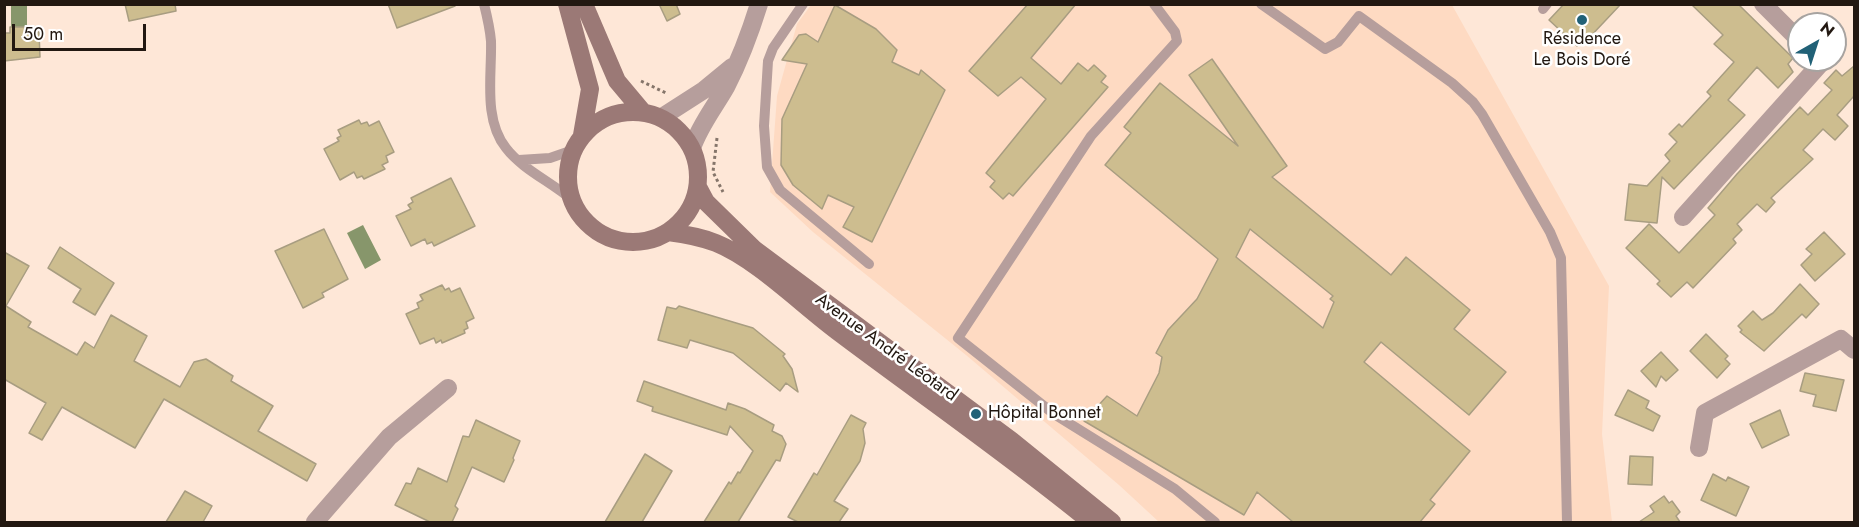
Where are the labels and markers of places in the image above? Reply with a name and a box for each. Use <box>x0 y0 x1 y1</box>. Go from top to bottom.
marker: Résidence Le Bois Doré <box>1575 13 1589 27</box>
place label: Résidence Le Bois Doré <box>1533 29 1631 72</box>
place label: Hôpital Bonnet <box>988 403 1101 425</box>
marker: Hôpital Bonnet <box>969 407 983 421</box>

